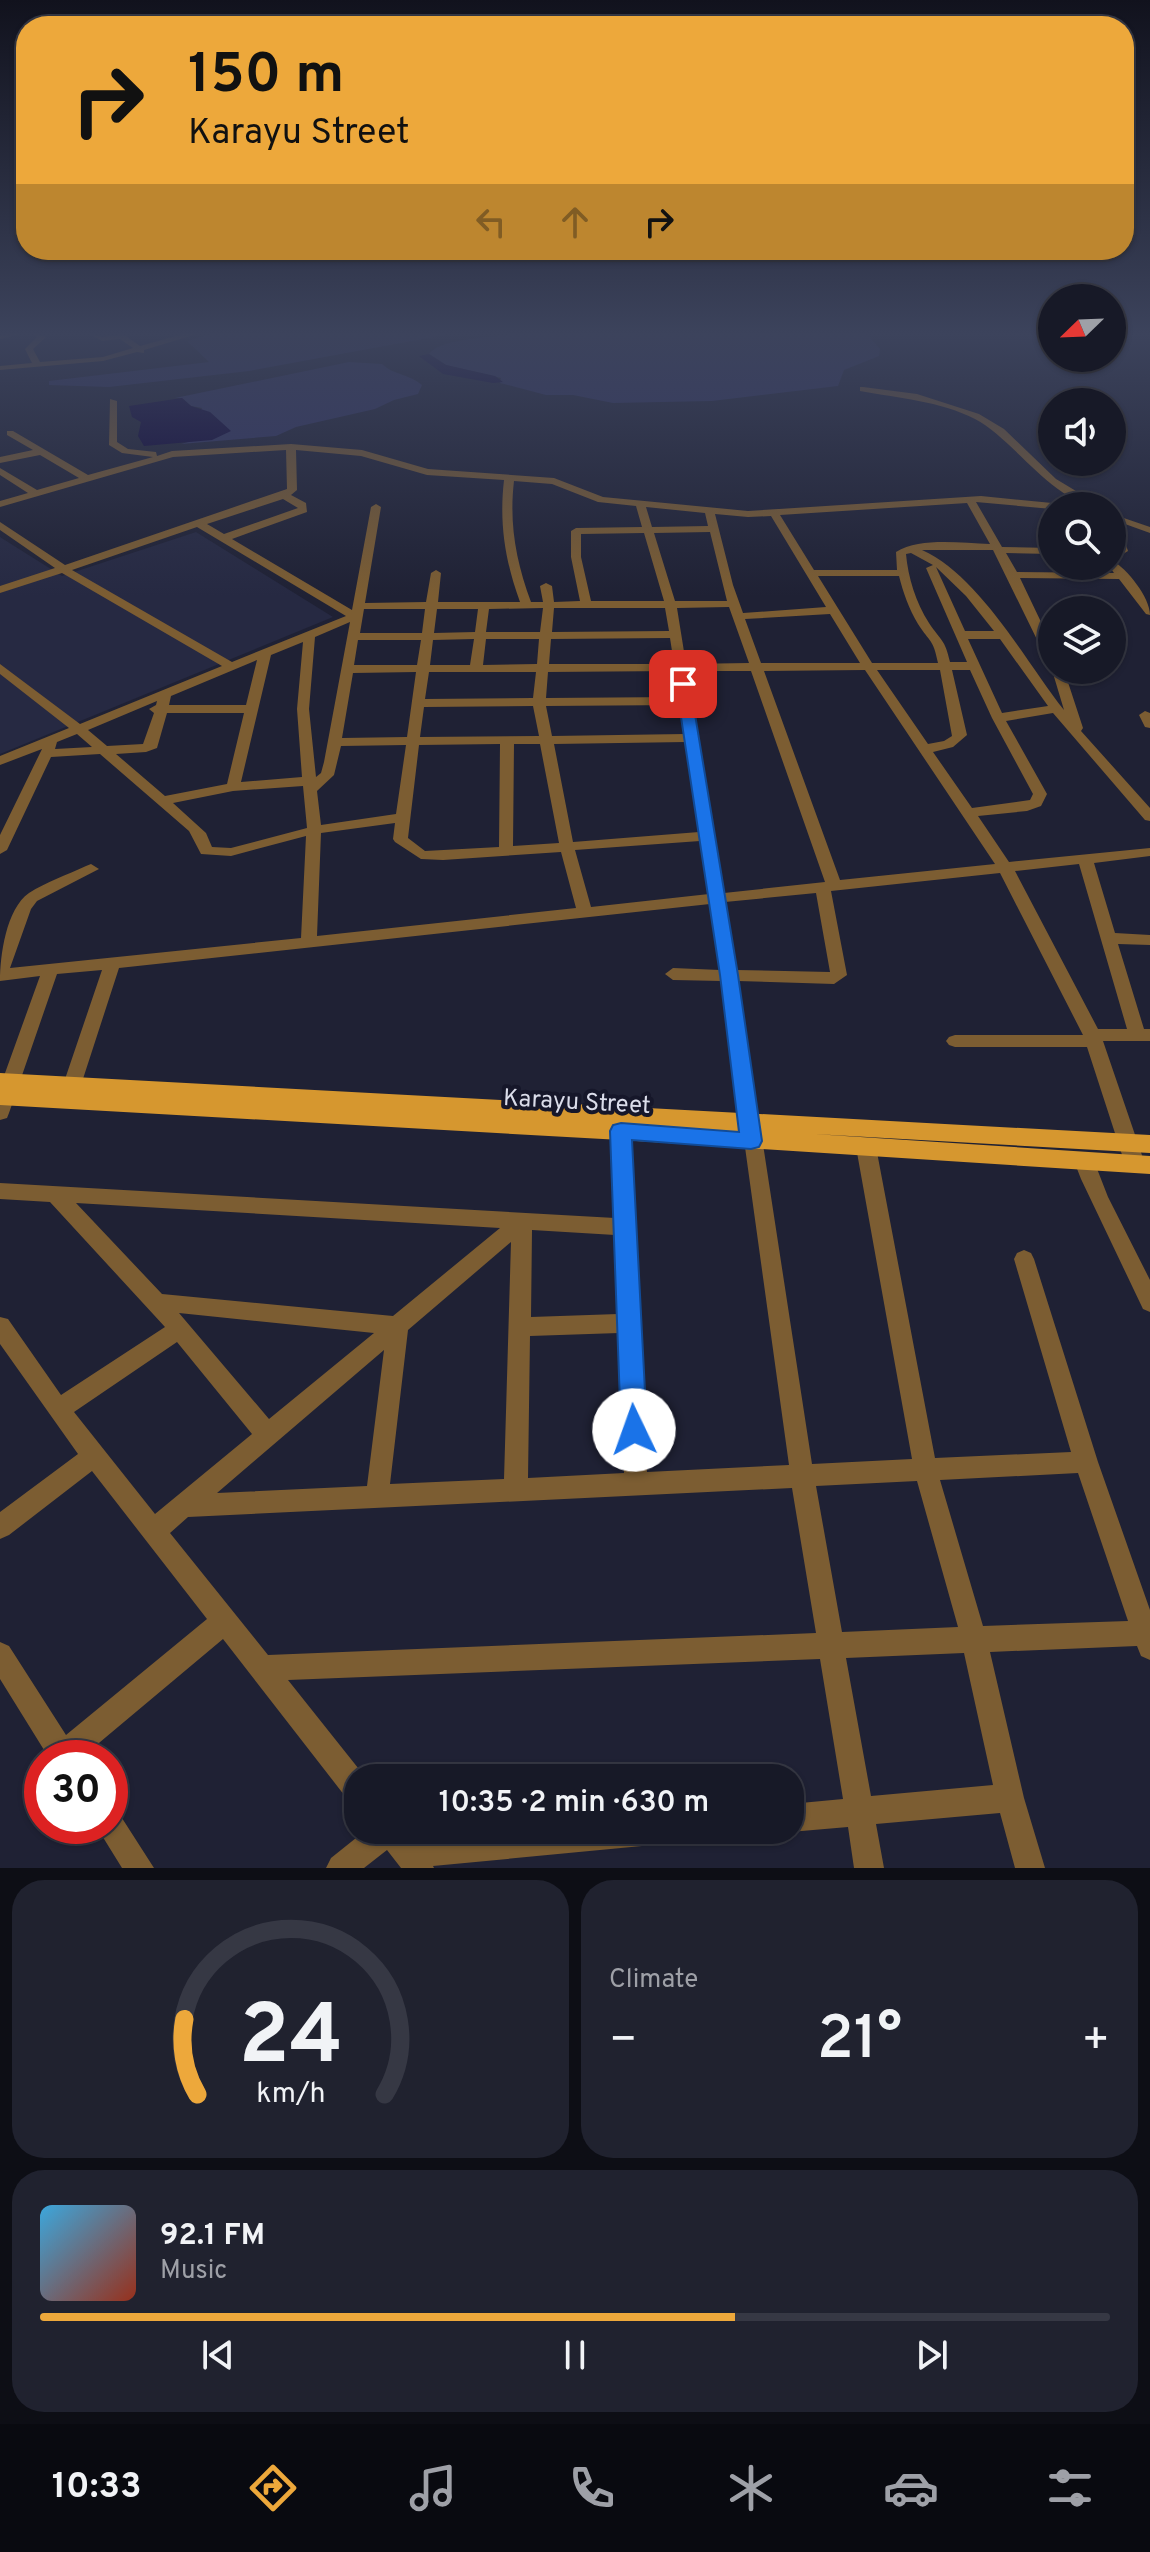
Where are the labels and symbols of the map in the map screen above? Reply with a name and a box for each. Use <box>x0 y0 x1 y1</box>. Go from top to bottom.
north arrow <box>1038 284 1126 372</box>
pin <box>649 650 717 718</box>
street label: Karayu Street <box>502 1084 651 1122</box>
position arrow <box>592 1388 676 1472</box>
speed limit sign: 30 <box>24 1740 128 1844</box>

